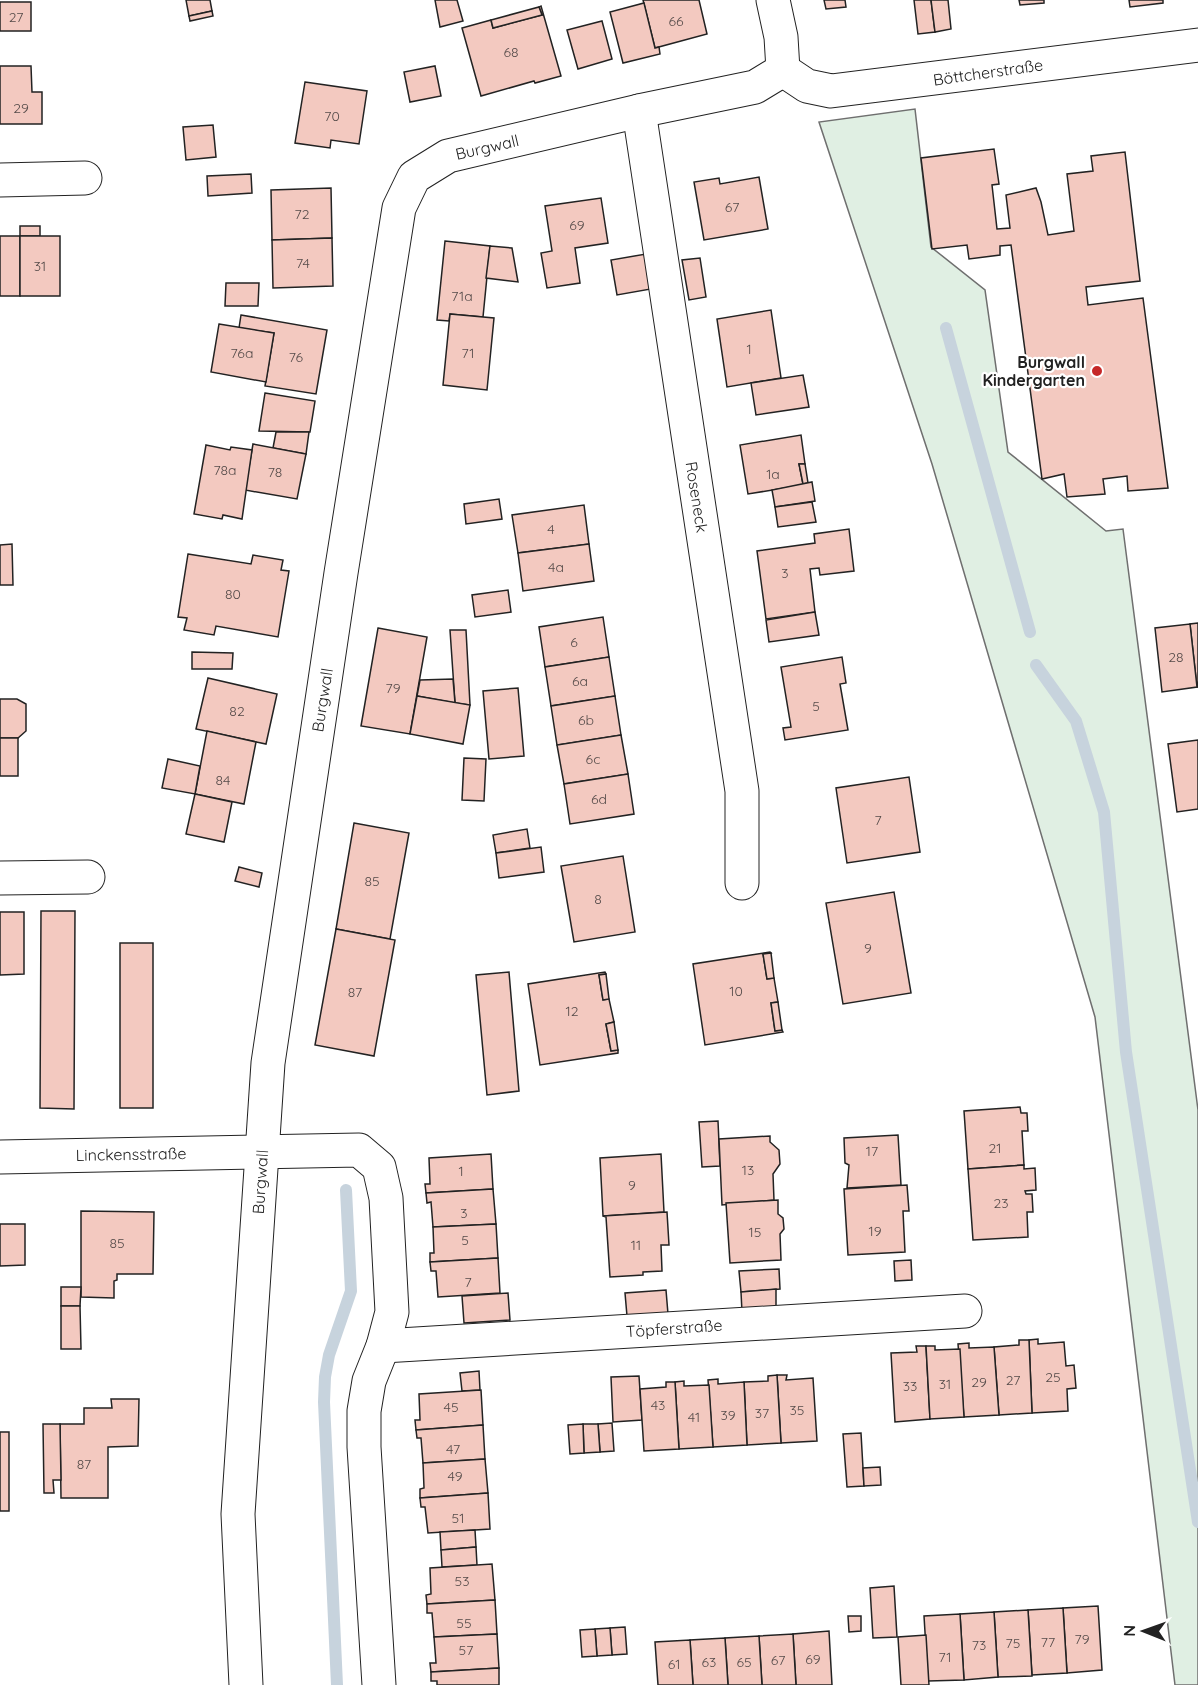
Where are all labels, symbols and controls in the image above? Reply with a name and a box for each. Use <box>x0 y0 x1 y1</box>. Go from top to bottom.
house number: 27 <box>9 8 23 26</box>
house number: 66 <box>668 12 684 30</box>
house number: 68 <box>503 43 519 61</box>
street label: Böttcherstraße <box>932 54 1044 90</box>
house number: 29 <box>13 99 29 117</box>
house number: 70 <box>324 107 340 125</box>
street label: Burgwall <box>453 130 521 164</box>
house number: 67 <box>725 198 739 216</box>
house number: 72 <box>295 205 310 223</box>
house number: 69 <box>569 216 585 234</box>
house number: 74 <box>296 254 310 272</box>
house number: 31 <box>34 257 46 275</box>
house number: 71a <box>451 287 473 305</box>
house number: 1 <box>746 340 752 358</box>
house number: 76a <box>231 344 253 362</box>
house number: 71 <box>461 344 475 362</box>
house number: 76 <box>289 348 304 366</box>
place label: Burgwall Kindergarten <box>982 352 1085 390</box>
marker: Burgwall Kindergarten <box>1090 364 1104 378</box>
street label: Roseneck <box>681 460 713 534</box>
house number: 78a <box>213 461 237 479</box>
house number: 78 <box>268 463 282 481</box>
house number: 1a <box>766 465 780 483</box>
house number: 4 <box>547 520 555 538</box>
house number: 4a <box>548 558 564 576</box>
house number: 3 <box>781 564 789 582</box>
house number: 80 <box>225 585 241 603</box>
house number: 6 <box>570 633 578 651</box>
house number: 28 <box>1168 648 1184 666</box>
street label: Burgwall <box>307 667 337 733</box>
house number: 6a <box>572 672 588 690</box>
house number: 79 <box>386 679 401 697</box>
house number: 5 <box>812 697 820 715</box>
house number: 82 <box>229 702 245 720</box>
house number: 6b <box>578 711 594 729</box>
house number: 6c <box>586 750 600 768</box>
house number: 84 <box>216 771 230 789</box>
house number: 6d <box>591 790 607 808</box>
house number: 7 <box>874 811 882 829</box>
house number: 85 <box>364 872 380 890</box>
house number: 8 <box>594 890 602 908</box>
house number: 9 <box>864 939 872 957</box>
house number: 10 <box>729 982 743 1000</box>
house number: 87 <box>348 983 362 1001</box>
house number: 12 <box>566 1002 579 1020</box>
house number: 21 <box>989 1139 1001 1157</box>
house number: 17 <box>866 1142 878 1160</box>
street label: Linckensstraße <box>75 1143 187 1165</box>
street label: Burgwall <box>248 1149 272 1215</box>
house number: 13 <box>742 1161 754 1179</box>
house number: 1 <box>458 1162 464 1180</box>
house number: 9 <box>628 1176 636 1194</box>
house number: 23 <box>993 1194 1009 1212</box>
house number: 3 <box>460 1204 468 1222</box>
house number: 19 <box>869 1222 882 1240</box>
house number: 15 <box>749 1223 761 1241</box>
house number: 5 <box>461 1231 469 1249</box>
house number: 85 <box>109 1234 125 1252</box>
house number: 11 <box>631 1236 641 1254</box>
house number: 7 <box>464 1273 472 1291</box>
street label: Töpferstraße <box>625 1315 723 1341</box>
house number: 25 <box>1045 1368 1061 1386</box>
house number: 27 <box>1006 1371 1020 1389</box>
house number: 29 <box>971 1373 987 1391</box>
house number: 31 <box>939 1375 951 1393</box>
house number: 33 <box>903 1377 917 1395</box>
house number: 43 <box>651 1396 665 1414</box>
house number: 45 <box>443 1398 459 1416</box>
house number: 35 <box>790 1401 804 1419</box>
house number: 37 <box>755 1404 769 1422</box>
house number: 39 <box>720 1406 736 1424</box>
house number: 41 <box>688 1408 700 1426</box>
house number: 47 <box>446 1440 460 1458</box>
house number: 87 <box>77 1455 91 1473</box>
house number: 49 <box>448 1467 463 1485</box>
house number: 51 <box>452 1509 464 1527</box>
house number: 53 <box>455 1572 469 1590</box>
north arrow <box>1114 1601 1174 1661</box>
house number: 55 <box>456 1614 472 1632</box>
text: N <box>1119 1625 1139 1637</box>
house number: 79 <box>1075 1630 1090 1648</box>
house number: 77 <box>1041 1633 1055 1651</box>
house number: 75 <box>1006 1634 1020 1652</box>
house number: 73 <box>972 1636 986 1654</box>
house number: 57 <box>459 1641 473 1659</box>
house number: 71 <box>938 1648 952 1666</box>
house number: 69 <box>805 1650 821 1668</box>
house number: 67 <box>771 1651 785 1669</box>
house number: 63 <box>702 1653 716 1671</box>
house number: 65 <box>736 1653 752 1671</box>
house number: 61 <box>668 1655 680 1673</box>

